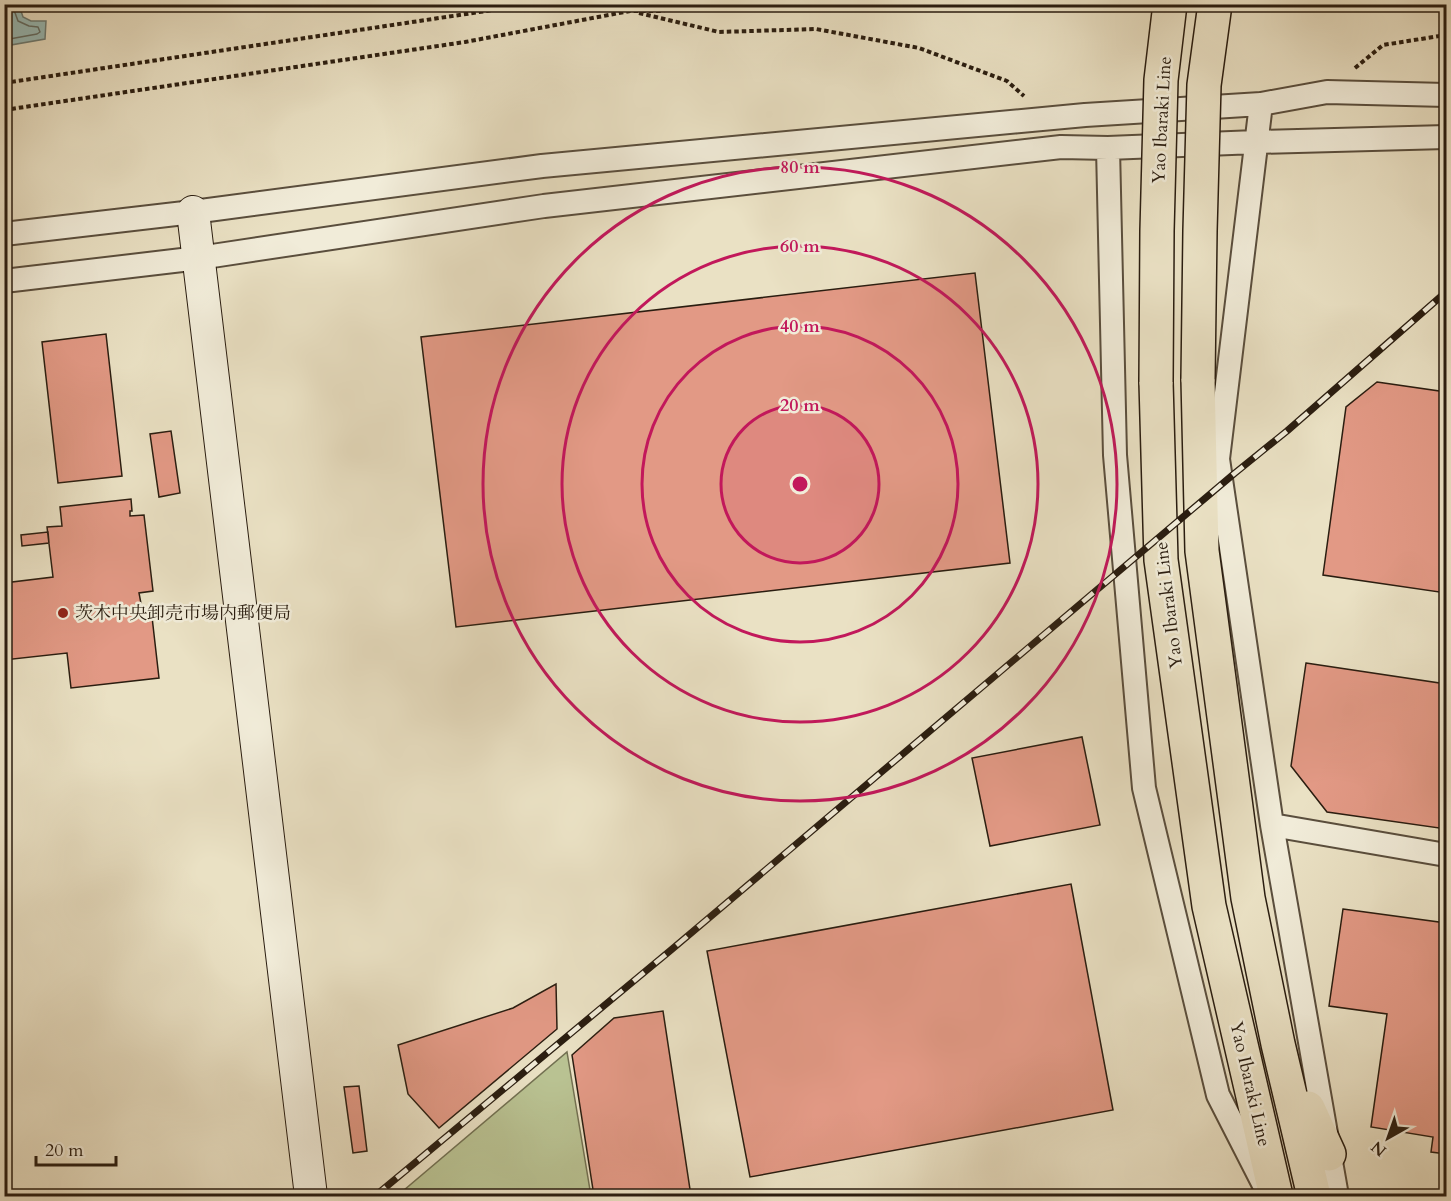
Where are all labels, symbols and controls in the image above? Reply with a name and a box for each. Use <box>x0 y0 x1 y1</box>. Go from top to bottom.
street label: Yao Ibaraki Line <box>1146 56 1178 184</box>
text: 80 m <box>780 155 820 180</box>
text: 60 m <box>780 234 820 259</box>
text: 40 m <box>780 314 820 339</box>
text: 20 m <box>780 393 820 418</box>
centre of rings <box>790 474 810 494</box>
street label: Yao Ibaraki Line <box>1149 540 1189 670</box>
place label: 茨木中央卸売市場内郵便局 <box>75 601 291 626</box>
marker: 茨木中央卸売市場内郵便局 <box>56 606 70 620</box>
street label: Yao Ibaraki Line <box>1223 1019 1277 1149</box>
north arrow <box>1358 1108 1418 1168</box>
scale bar <box>36 1129 116 1167</box>
text: N <box>1367 1136 1391 1162</box>
text: 20 m <box>45 1138 84 1163</box>

